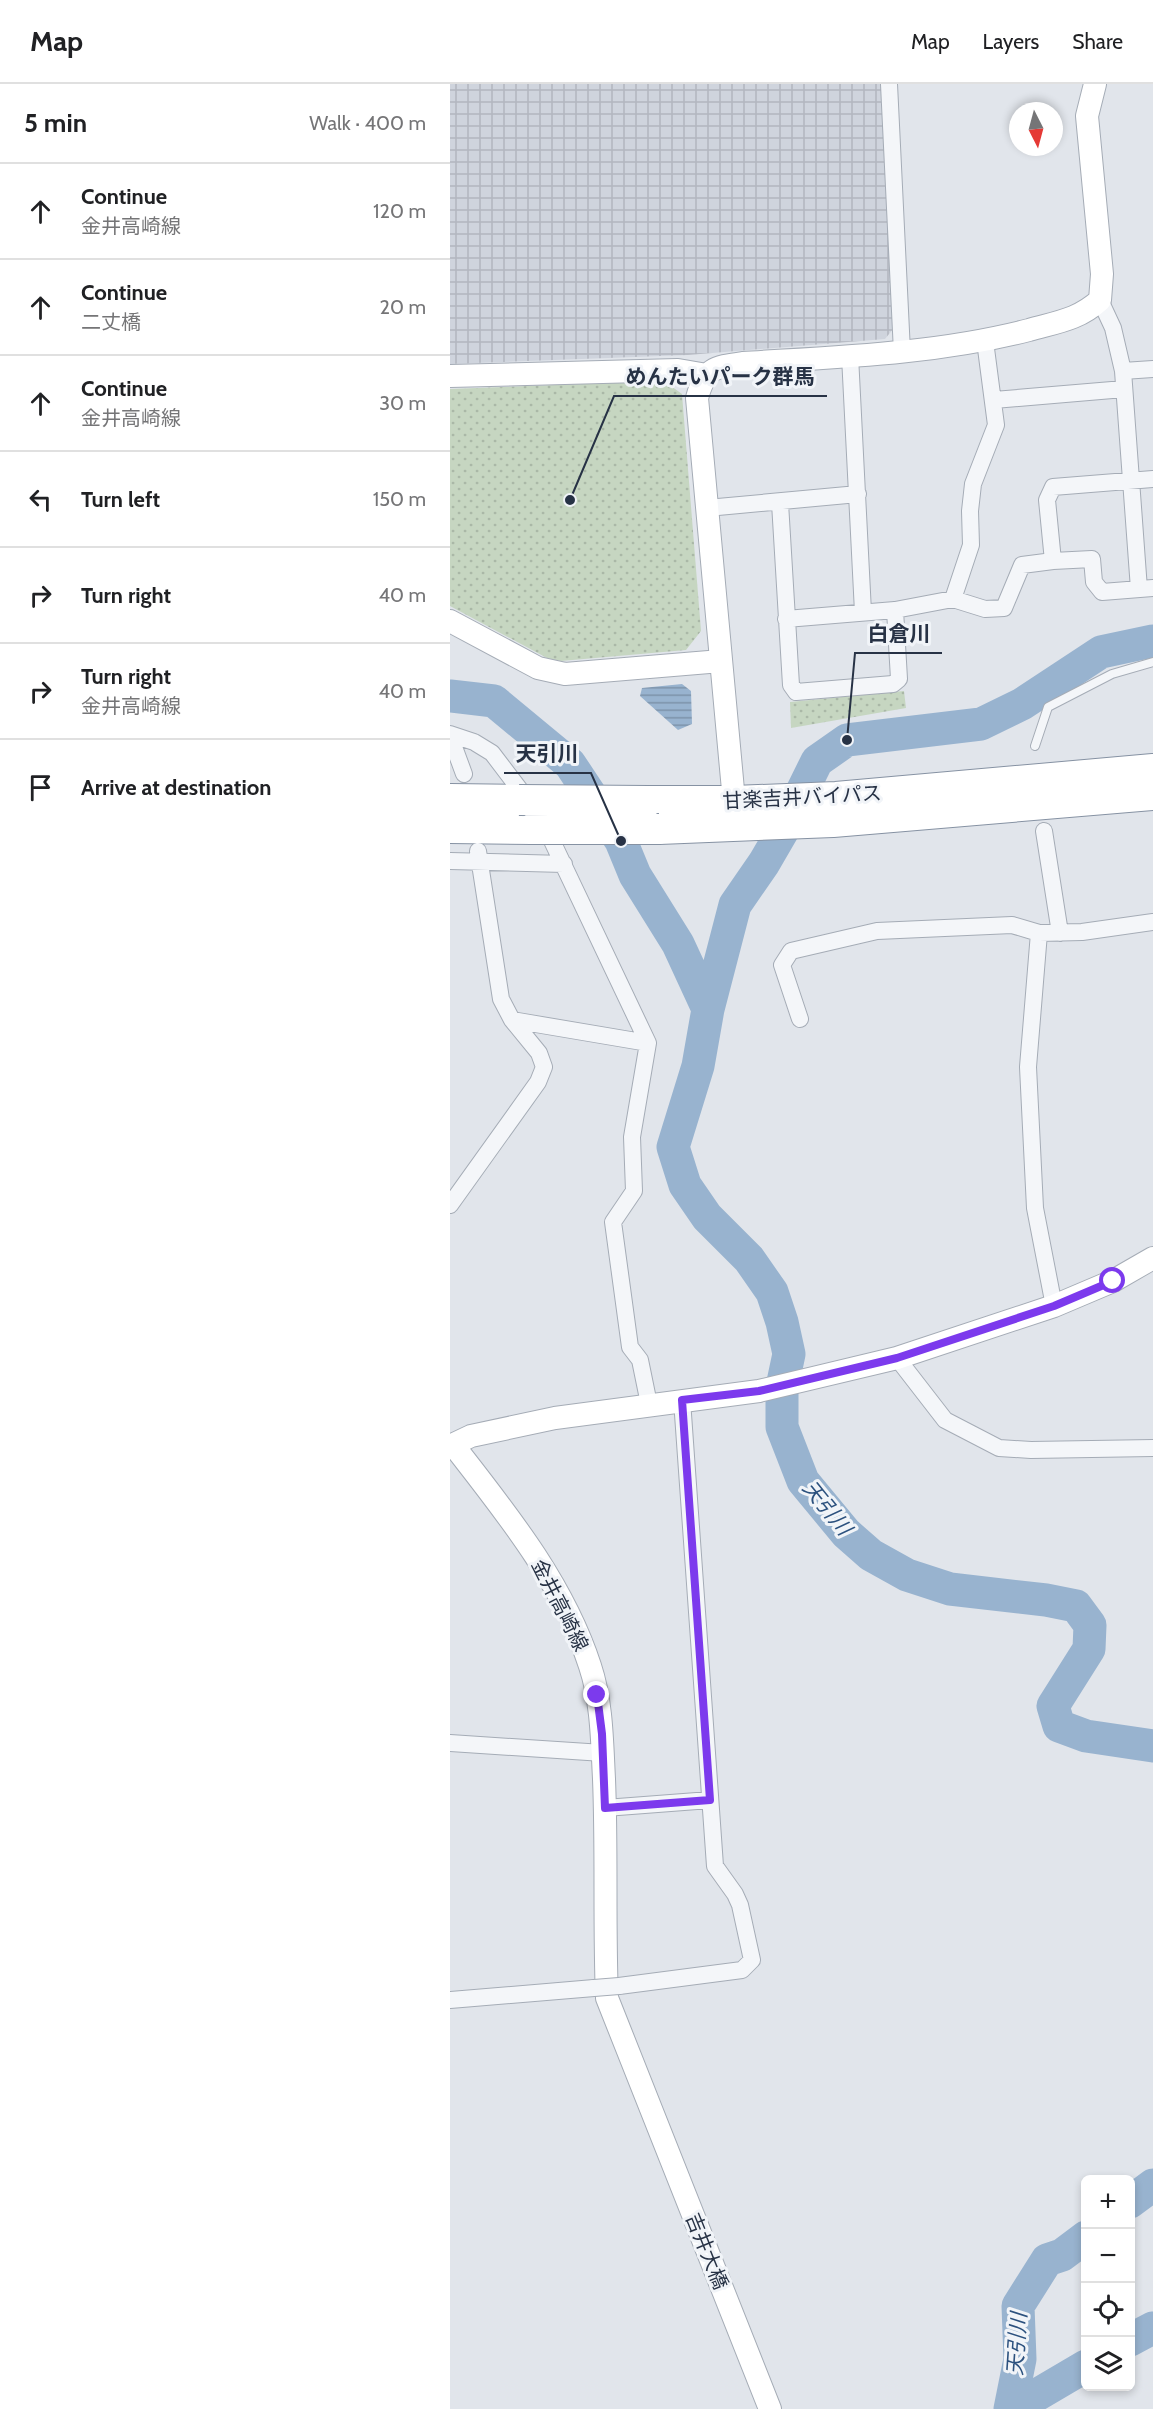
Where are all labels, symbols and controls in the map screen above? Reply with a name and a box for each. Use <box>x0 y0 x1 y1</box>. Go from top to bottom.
text: Map <box>30 24 83 58</box>
text: Map <box>911 29 950 54</box>
text: Layers <box>983 29 1039 54</box>
text: Share <box>1072 29 1123 54</box>
north arrow <box>1009 102 1063 156</box>
text: 5 min <box>24 107 87 139</box>
text: Walk · 400 m <box>309 111 426 135</box>
text: Continue <box>81 183 167 210</box>
icon: ahead <box>24 195 57 228</box>
text: 120 m <box>373 199 426 223</box>
text: 金井高崎線 <box>81 214 181 238</box>
text: Continue <box>81 279 167 306</box>
icon: ahead <box>24 291 57 324</box>
text: 20 m <box>380 295 426 319</box>
text: 二丈橋 <box>81 310 141 334</box>
callout: めんたいパーク群馬 <box>614 357 827 396</box>
text: めんたいパーク群馬 <box>626 364 815 389</box>
text: Continue <box>81 375 167 402</box>
icon: ahead <box>24 387 57 420</box>
text: 30 m <box>379 391 426 415</box>
text: 金井高崎線 <box>81 406 181 430</box>
icon: left <box>24 483 57 516</box>
text: Turn left <box>81 486 160 513</box>
text: 150 m <box>373 487 426 511</box>
icon: right <box>24 579 57 612</box>
text: Turn right <box>81 582 171 609</box>
text: 40 m <box>378 583 426 607</box>
callout: 白倉川 <box>855 614 942 653</box>
text: 白倉川 <box>868 621 931 646</box>
text: Turn right <box>81 663 171 690</box>
icon: right <box>24 675 57 708</box>
text: 40 m <box>378 679 426 703</box>
text: 金井高崎線 <box>81 694 181 718</box>
callout: 天引川 <box>504 734 591 773</box>
text: 天引川 <box>516 741 579 766</box>
icon: arrive <box>24 771 57 804</box>
text: Arrive at destination <box>81 774 271 801</box>
street label: 甘楽吉井バイパス <box>722 781 882 813</box>
route start <box>1099 1267 1125 1293</box>
water label: 天引川 <box>798 1475 858 1542</box>
street label: 金井高崎線 <box>527 1555 593 1655</box>
route end <box>583 1681 609 1707</box>
map controls <box>1081 2175 1135 2391</box>
button: + <box>1081 2175 1135 2229</box>
street label: 吉井大橋 <box>681 2209 733 2293</box>
button: − <box>1081 2229 1135 2283</box>
button: locate <box>1081 2283 1135 2337</box>
water label: 天引川 <box>1002 2310 1031 2376</box>
button: layers <box>1081 2337 1135 2391</box>

